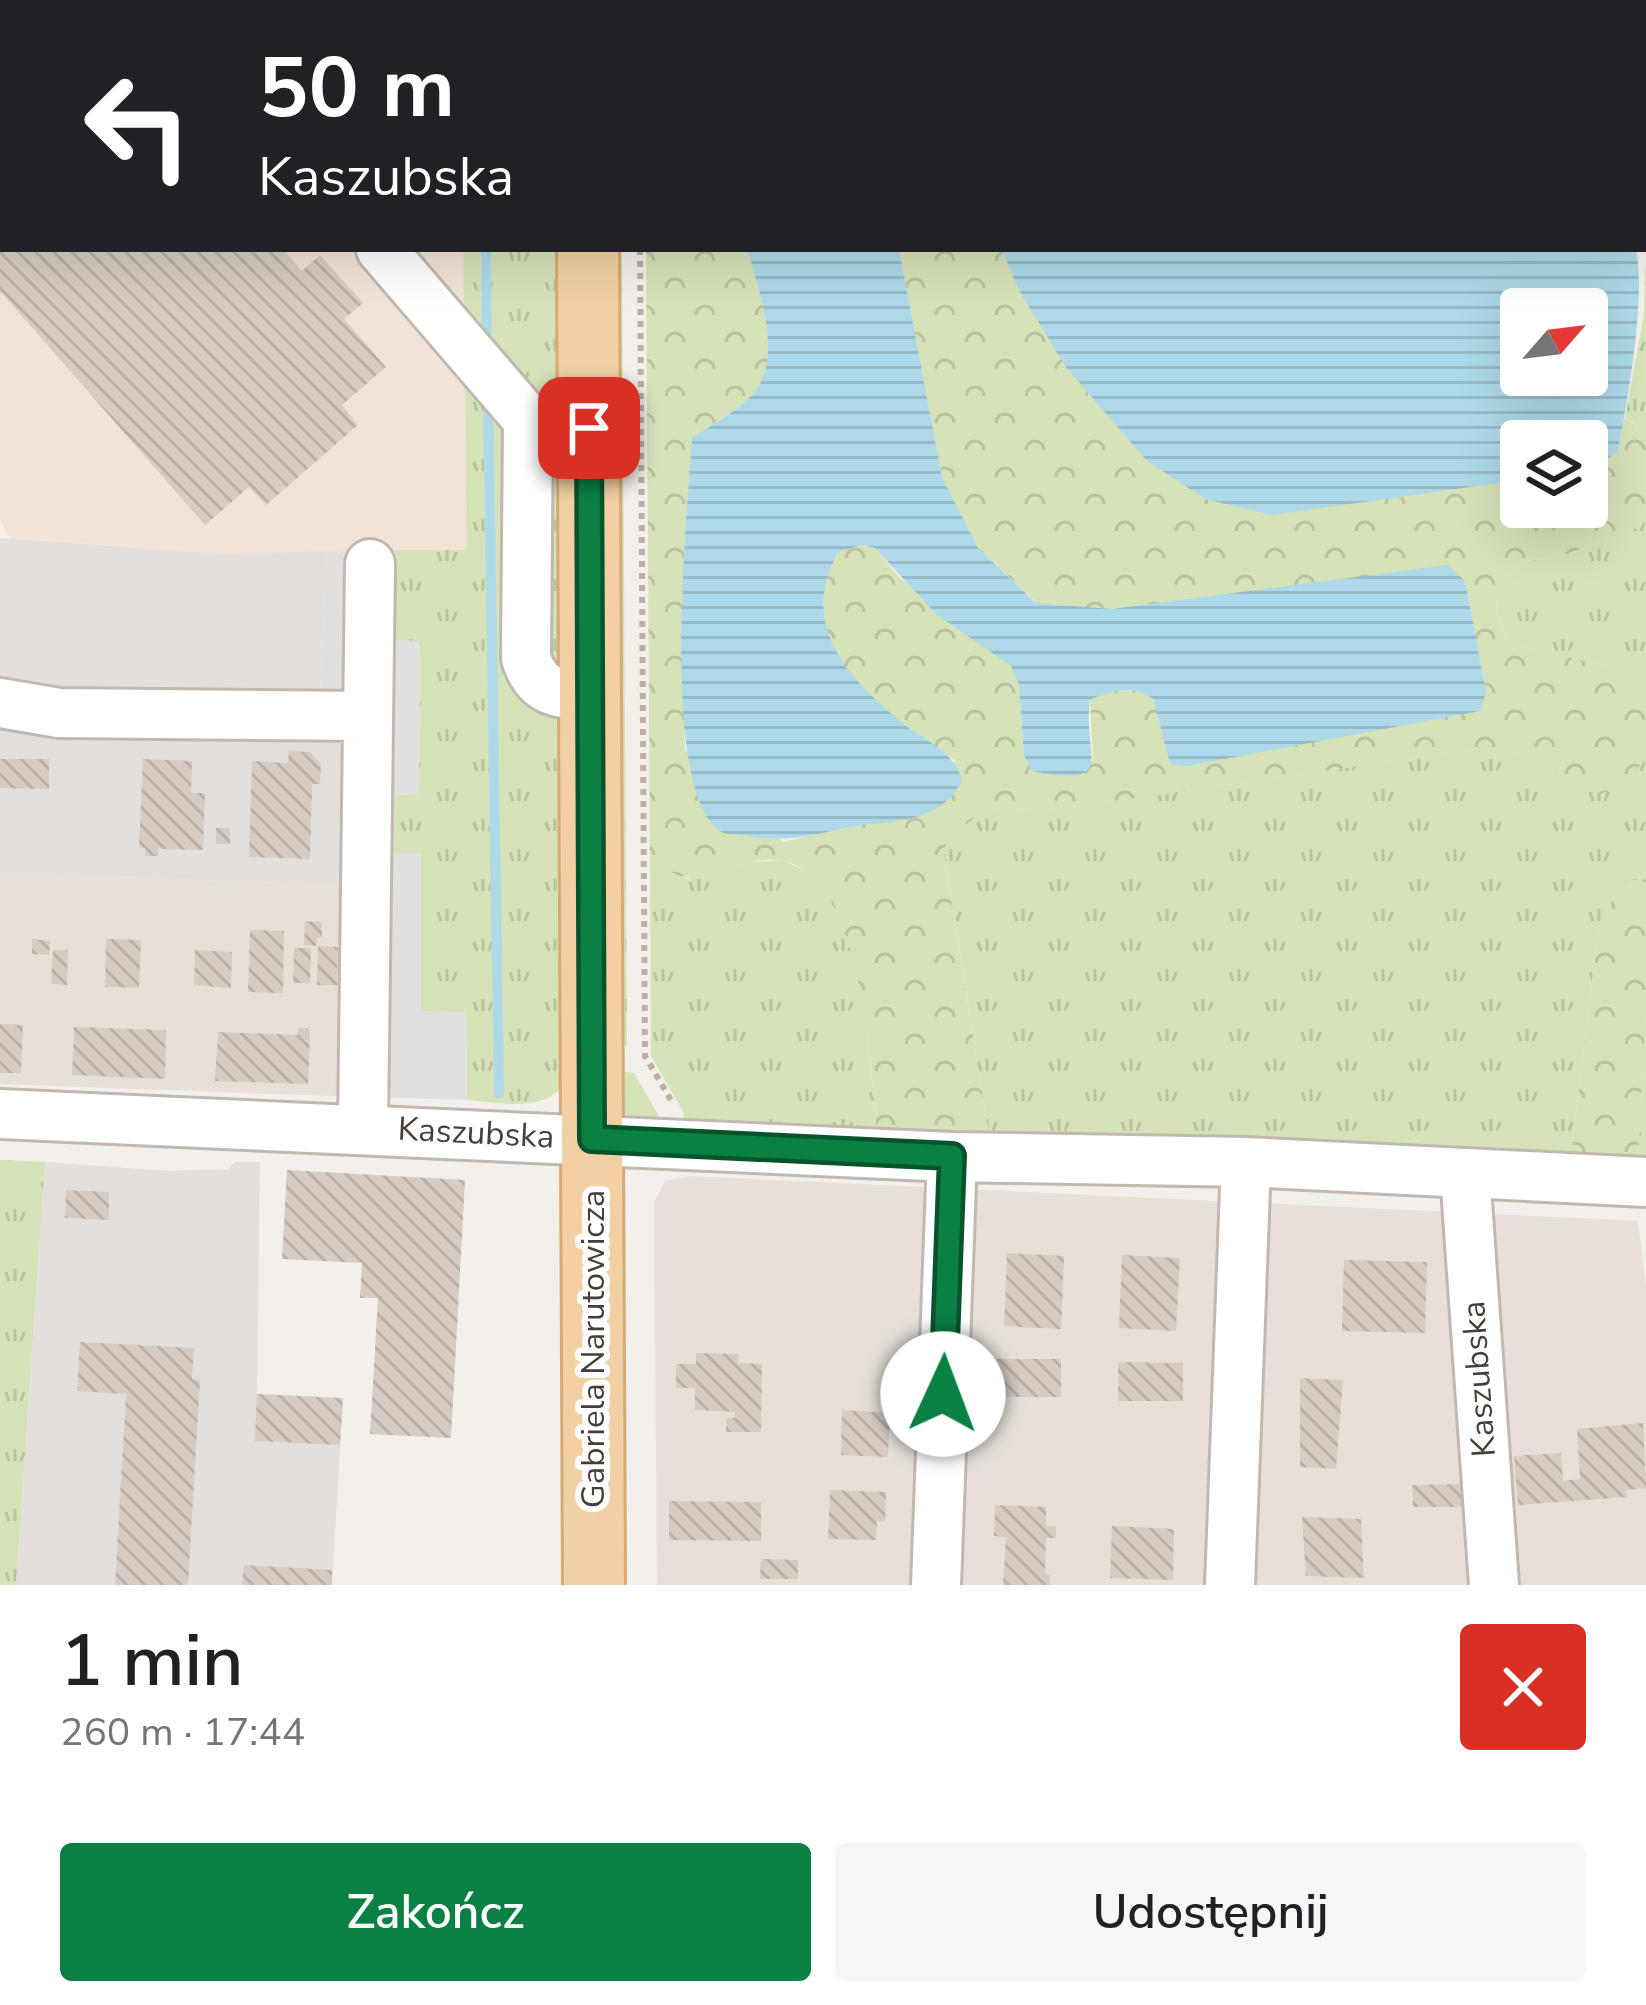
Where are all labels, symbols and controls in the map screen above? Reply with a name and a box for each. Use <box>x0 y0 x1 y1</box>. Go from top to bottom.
text: 50 m <box>258 31 455 146</box>
icon: left <box>60 48 216 204</box>
text: Kaszubska <box>258 140 514 214</box>
north arrow <box>1500 288 1608 396</box>
map controls <box>1500 288 1608 528</box>
pin <box>538 377 640 479</box>
icon: arrive <box>556 395 622 461</box>
button: layers <box>1500 420 1608 528</box>
street label: Kaszubska <box>397 1106 555 1160</box>
street label: Gabriela Narutowicza <box>571 1190 616 1508</box>
street label: Kaszubska <box>1451 1299 1507 1459</box>
position arrow <box>880 1331 1006 1457</box>
text: 1 min <box>60 1612 243 1710</box>
button: close <box>1460 1624 1586 1750</box>
text: 260 m · 17:44 <box>60 1706 305 1759</box>
button: Zakończ <box>60 1843 811 1981</box>
button: Udostępnij <box>835 1843 1586 1981</box>

